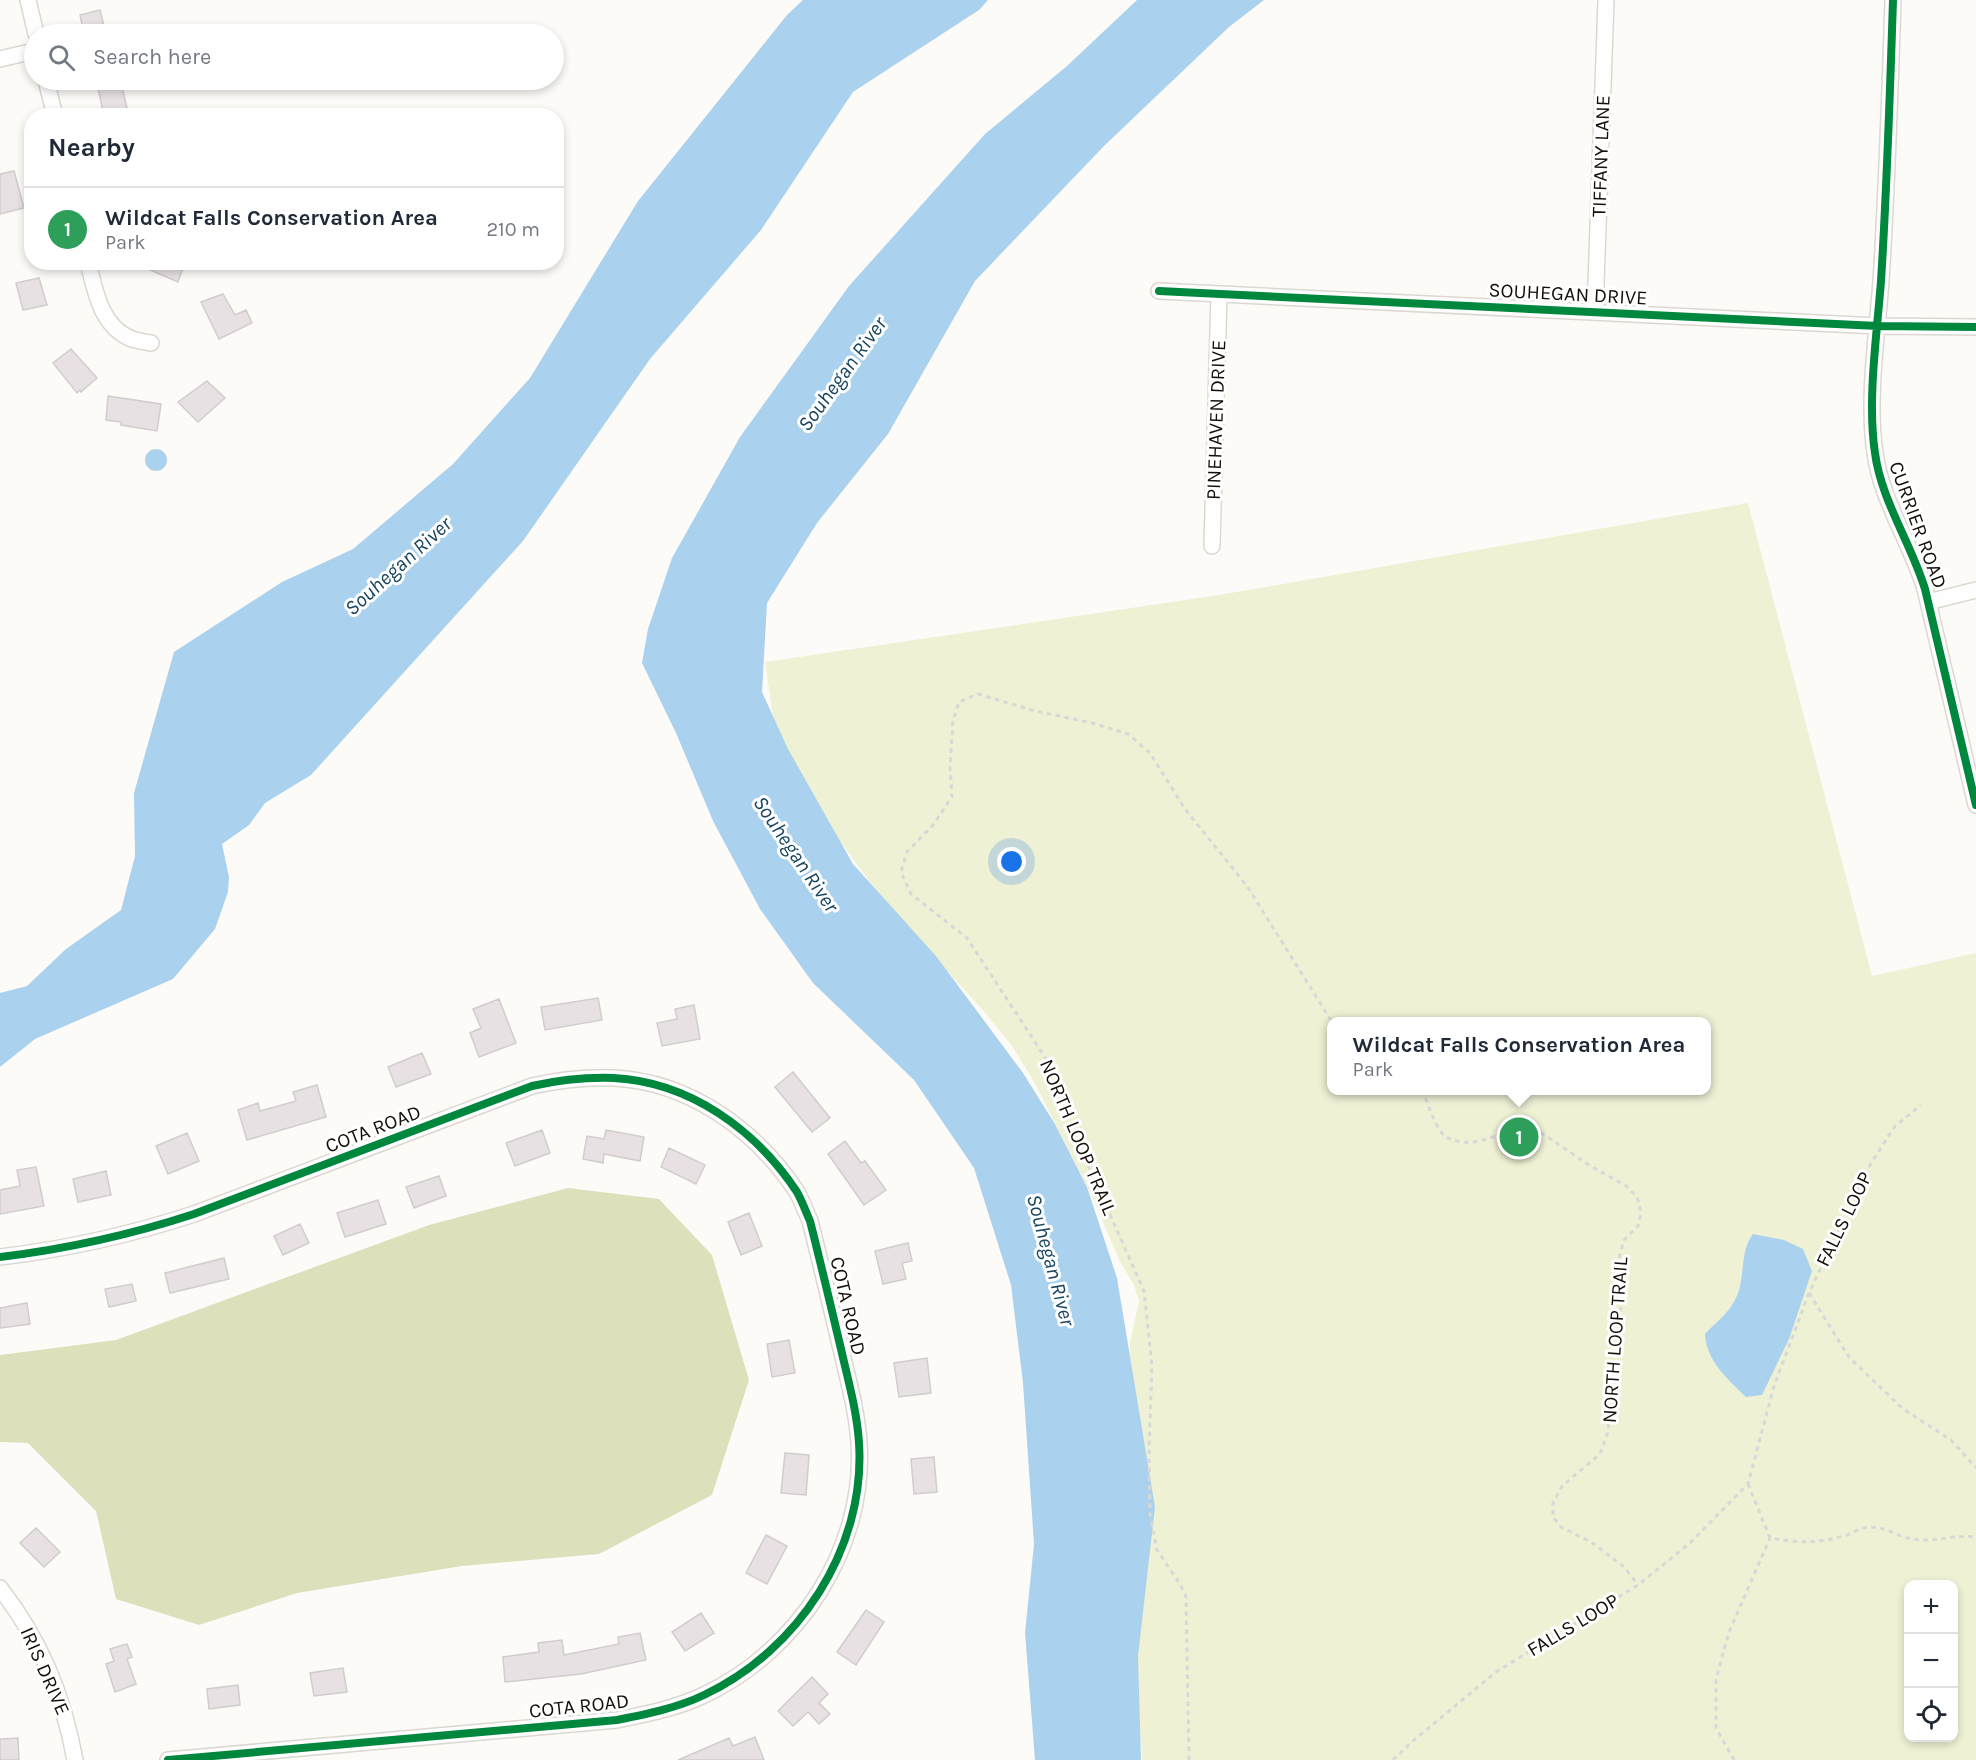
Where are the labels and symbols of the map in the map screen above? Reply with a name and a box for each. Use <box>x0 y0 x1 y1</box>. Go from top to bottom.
street label: TIFFANY LANE <box>1587 95 1615 217</box>
street label: SOUHEGAN DRIVE <box>1488 278 1648 310</box>
water label: Souhegan River <box>793 312 892 436</box>
street label: PINEHAVEN DRIVE <box>1202 339 1230 501</box>
street label: CURRIER ROAD <box>1884 458 1952 592</box>
water label: Souhegan River <box>340 511 457 620</box>
water label: Souhegan River <box>748 791 844 917</box>
your location <box>997 847 1026 876</box>
street label: NORTH LOOP TRAIL <box>1035 1056 1121 1219</box>
street label: COTA ROAD <box>322 1100 424 1158</box>
pin: 1 <box>1500 1114 1538 1160</box>
street label: FALLS LOOP <box>1811 1168 1877 1270</box>
water label: Souhegan River <box>1022 1192 1080 1329</box>
street label: COTA ROAD <box>825 1254 871 1358</box>
street label: NORTH LOOP TRAIL <box>1598 1255 1632 1424</box>
street label: FALLS LOOP <box>1523 1589 1623 1661</box>
street label: IRIS DRIVE <box>15 1623 75 1719</box>
street label: COTA ROAD <box>528 1689 630 1723</box>

